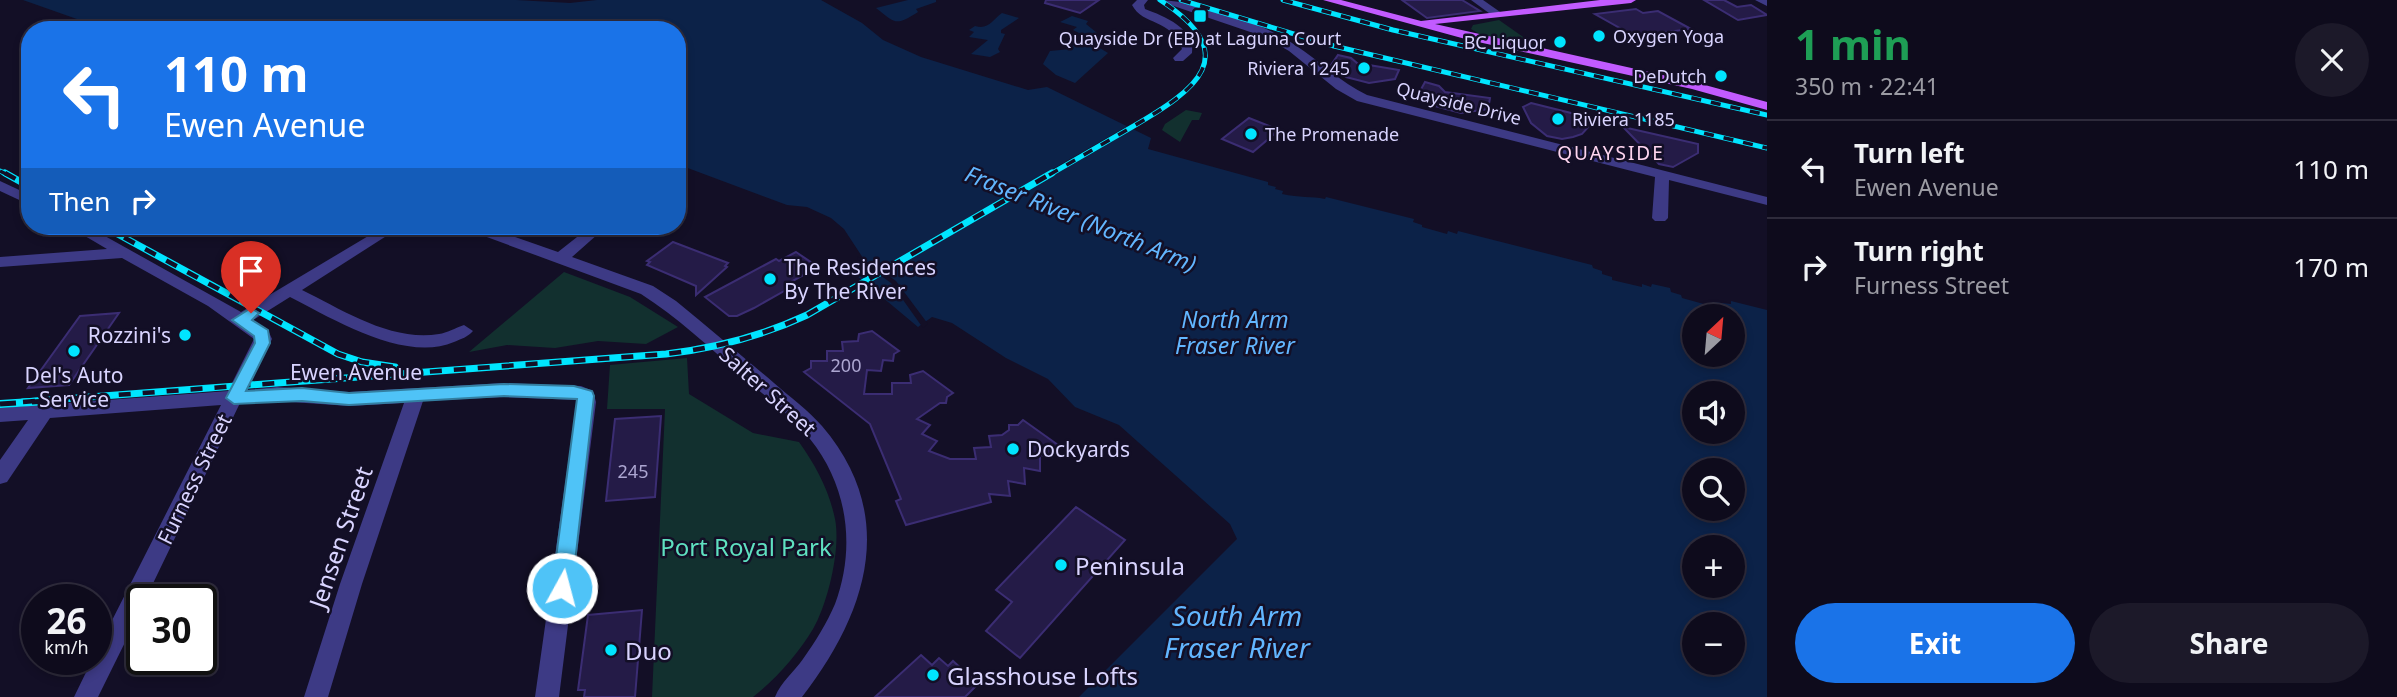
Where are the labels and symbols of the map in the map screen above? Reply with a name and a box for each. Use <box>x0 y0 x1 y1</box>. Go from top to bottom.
marker: Quayside Dr (EB) at Laguna Court <box>1192 8 1208 24</box>
place label: Oxygen Yoga <box>1613 24 1724 48</box>
place label: Quayside Dr (EB) at Laguna Court <box>1059 26 1342 50</box>
marker: Oxygen Yoga <box>1591 28 1607 44</box>
place label: BC Liquor <box>1464 30 1547 54</box>
marker: BC Liquor <box>1552 34 1568 50</box>
place label: Riviera 1245 <box>1247 56 1350 80</box>
marker: Riviera 1245 <box>1356 60 1372 76</box>
place label: DeDutch <box>1633 64 1707 88</box>
marker: DeDutch <box>1713 68 1729 84</box>
street label: Quayside Drive <box>1394 76 1524 130</box>
place label: Riviera 1185 <box>1572 107 1675 131</box>
marker: Riviera 1185 <box>1550 111 1566 127</box>
place label: The Promenade <box>1265 122 1399 146</box>
marker: The Promenade <box>1243 126 1259 142</box>
district label: QUAYSIDE <box>1557 140 1665 166</box>
water label: Fraser River (North Arm) <box>961 157 1201 279</box>
pin <box>221 241 281 313</box>
place label: The Residences By The River <box>784 253 936 305</box>
marker: The Residences By The River <box>762 271 778 287</box>
water label: North Arm Fraser River <box>1175 303 1296 361</box>
north arrow <box>1682 304 1745 368</box>
place label: Rozzini's <box>88 321 171 349</box>
marker: Rozzini's <box>177 327 193 343</box>
street label: Salter Street <box>714 340 823 442</box>
marker: Del's Auto Service <box>66 343 82 359</box>
house number: 200 <box>831 353 861 377</box>
street label: Ewen Avenue <box>290 358 422 386</box>
place label: Del's Auto Service <box>25 361 123 413</box>
street label: Furness Street <box>150 409 238 549</box>
place label: Dockyards <box>1027 435 1130 463</box>
marker: Dockyards <box>1005 441 1021 457</box>
house number: 245 <box>618 459 648 483</box>
street label: Jensen Street <box>300 461 380 614</box>
park label: Port Royal Park <box>660 530 832 563</box>
place label: Peninsula <box>1075 549 1185 582</box>
position arrow <box>525 551 599 625</box>
marker: Peninsula <box>1053 557 1069 573</box>
speed limit sign: 30 <box>126 584 217 675</box>
water label: South Arm Fraser River <box>1164 596 1312 666</box>
place label: Duo <box>625 634 672 667</box>
marker: Duo <box>603 642 619 658</box>
place label: Glasshouse Lofts <box>947 659 1138 692</box>
marker: Glasshouse Lofts <box>925 667 941 683</box>

